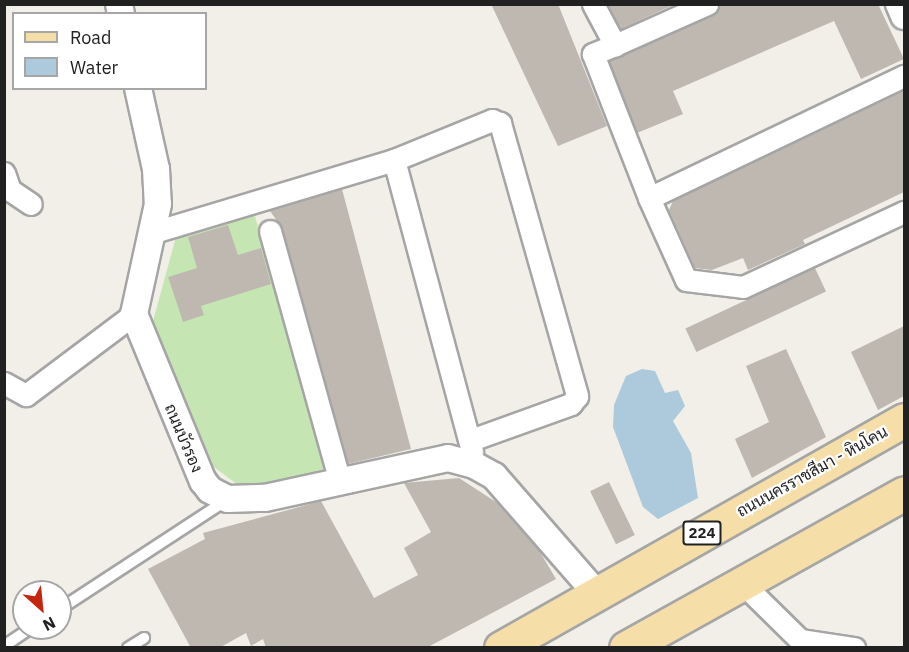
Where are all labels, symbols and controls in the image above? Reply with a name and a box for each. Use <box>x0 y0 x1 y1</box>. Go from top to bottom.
legend <box>12 12 207 90</box>
text: Road <box>70 26 111 49</box>
text: Water <box>70 56 118 79</box>
street label: ถนนบัวรอง <box>161 401 207 475</box>
street label: ถนนนครราชสีมา - หินโคน <box>733 422 891 520</box>
road number: 224 <box>682 521 722 545</box>
north arrow <box>12 580 72 640</box>
text: N <box>40 613 59 636</box>

